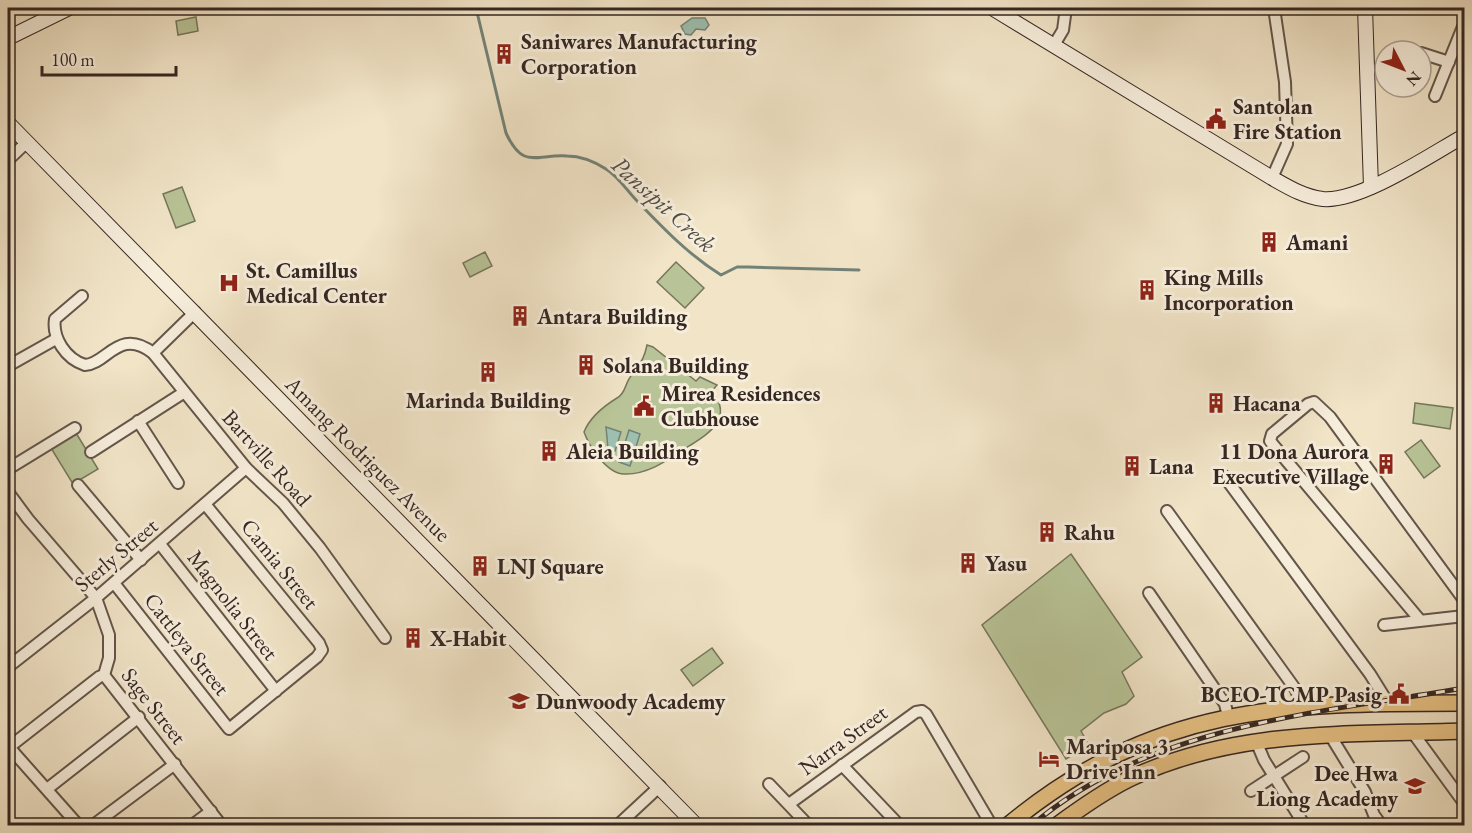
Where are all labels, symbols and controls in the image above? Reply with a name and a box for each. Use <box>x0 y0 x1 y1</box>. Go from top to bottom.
place label: Saniwares Manufacturing Corporation <box>521 27 758 81</box>
scale bar <box>42 39 176 77</box>
north arrow <box>1373 39 1433 99</box>
building icon: Saniwares Manufacturing Corporation <box>492 42 516 66</box>
text: 100 m <box>51 48 95 71</box>
text: N <box>1402 67 1426 91</box>
place label: Santolan Fire Station <box>1233 92 1342 146</box>
public building icon: Santolan Fire Station <box>1204 107 1228 131</box>
water label: Pansipit Creek <box>605 149 723 259</box>
place label: Amani <box>1285 228 1349 257</box>
building icon: Amani <box>1257 230 1281 254</box>
place label: St. Camillus Medical Center <box>246 256 388 310</box>
place label: King Mills Incorporation <box>1164 263 1294 317</box>
hospital icon: St. Camillus Medical Center <box>217 271 241 295</box>
building icon: King Mills Incorporation <box>1135 278 1159 302</box>
place label: Antara Building <box>536 302 688 331</box>
building icon: Antara Building <box>508 304 532 328</box>
place label: Solana Building <box>603 351 749 380</box>
building icon: Solana Building <box>574 353 598 377</box>
building icon: Marinda Building <box>476 360 500 384</box>
street label: Amang Rodriguez Avenue <box>278 369 457 548</box>
place label: Mirea Residences Clubhouse <box>661 379 820 433</box>
place label: Marinda Building <box>406 386 571 415</box>
place label: Hacana <box>1233 389 1301 418</box>
building icon: Hacana <box>1204 391 1228 415</box>
public building icon: Mirea Residences Clubhouse <box>632 394 656 418</box>
street label: Bartville Road <box>216 403 319 513</box>
place label: Aleia Building <box>565 437 700 466</box>
place label: 11 Dona Aurora Executive Village <box>1213 437 1369 491</box>
building icon: Aleia Building <box>537 439 561 463</box>
place label: Lana <box>1149 452 1194 481</box>
building icon: 11 Dona Aurora Executive Village <box>1374 452 1398 476</box>
building icon: Lana <box>1120 454 1144 478</box>
street label: Sterly Street <box>68 511 164 598</box>
street label: Camia Street <box>235 513 325 615</box>
place label: Rahu <box>1064 518 1115 547</box>
building icon: Rahu <box>1035 520 1059 544</box>
street label: Magnolia Street <box>181 544 285 666</box>
place label: Yasu <box>985 549 1027 578</box>
building icon: Yasu <box>956 551 980 575</box>
place label: LNJ Square <box>497 552 604 581</box>
building icon: LNJ Square <box>468 554 492 578</box>
street label: Cattleya Street <box>138 587 236 701</box>
place label: X-Habit <box>429 624 507 653</box>
building icon: X-Habit <box>401 626 425 650</box>
street label: Sage Street <box>115 662 193 750</box>
place label: BCEO-TCMP Pasig <box>1201 680 1383 709</box>
public building icon: BCEO-TCMP Pasig <box>1387 682 1411 706</box>
place label: Dunwoody Academy <box>536 687 726 716</box>
school or university icon: Dunwoody Academy <box>507 689 531 713</box>
street label: Narra Street <box>793 698 893 782</box>
place label: Mariposa 3 Drive Inn <box>1066 732 1169 786</box>
hotel icon: Mariposa 3 Drive Inn <box>1037 747 1061 771</box>
place label: Dee Hwa Liong Academy <box>1256 759 1398 813</box>
school or university icon: Dee Hwa Liong Academy <box>1403 774 1427 798</box>

